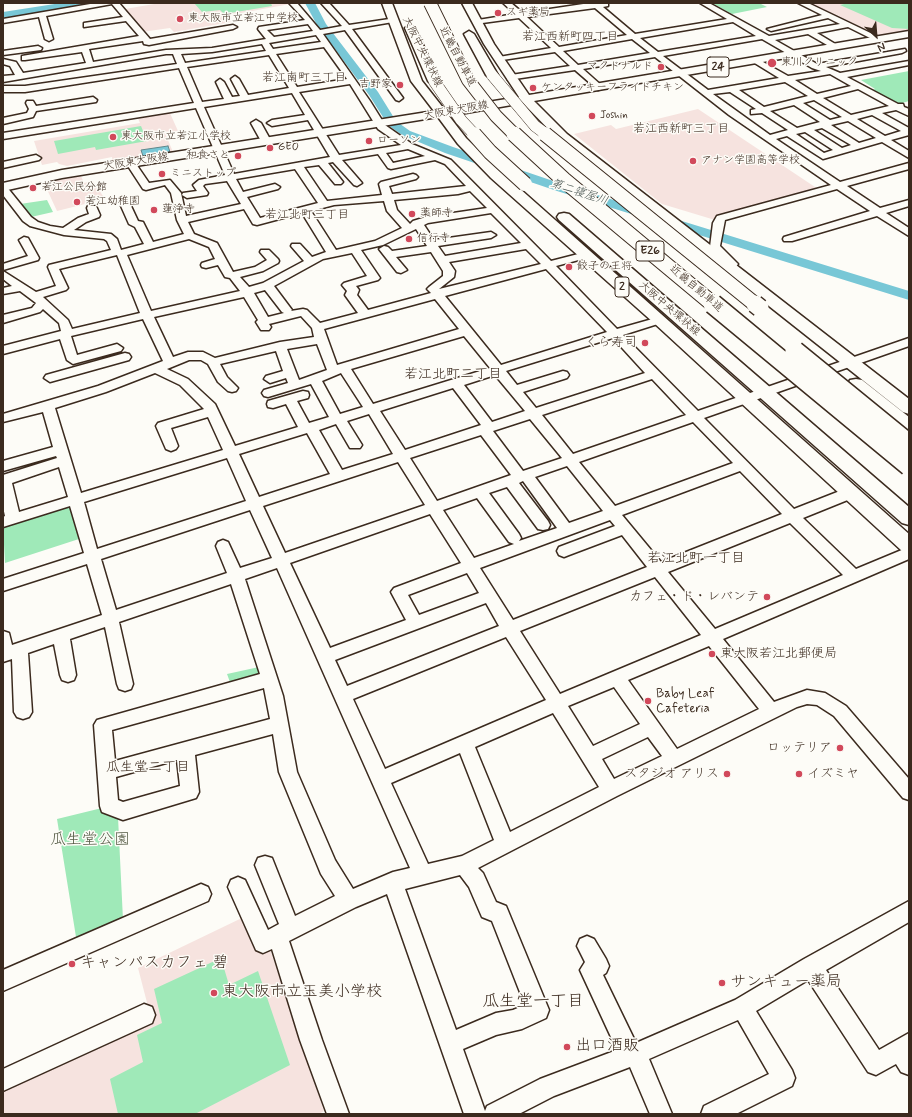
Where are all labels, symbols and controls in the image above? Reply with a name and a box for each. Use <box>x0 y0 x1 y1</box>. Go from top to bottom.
place label: スギ薬局 <box>506 6 550 20</box>
marker: スギ薬局 <box>493 8 503 18</box>
place label: 東大阪市立若江中学校 <box>188 12 298 26</box>
marker: 東大阪市立若江中学校 <box>175 14 185 24</box>
street label: 大阪中央環状線 <box>399 15 445 89</box>
north arrow <box>856 16 896 56</box>
street label: 近畿自動車道 <box>436 25 478 89</box>
district label: 若江西新町四丁目 <box>522 30 618 44</box>
text: N <box>875 39 888 55</box>
place label: 東川クリニック <box>781 56 858 70</box>
road number: 24 <box>707 57 729 77</box>
marker: 東川クリニック <box>766 57 778 69</box>
place label: マクドナルド <box>587 60 653 74</box>
marker: マクドナルド <box>656 62 666 72</box>
district label: 若江南町三丁目 <box>262 71 346 85</box>
place label: 吉野家 <box>359 78 392 92</box>
marker: 吉野家 <box>395 80 405 90</box>
place label: ケンタッキーフライドチキン <box>541 81 684 95</box>
marker: ケンタッキーフライドチキン <box>528 83 538 93</box>
street label: 大阪東大阪線 <box>422 99 490 123</box>
place label: Joshin <box>600 109 628 123</box>
marker: Joshin <box>587 111 597 121</box>
district label: 若江西新町三丁目 <box>633 122 729 136</box>
place label: 東大阪市立若江小学校 <box>121 130 231 144</box>
marker: 東大阪市立若江小学校 <box>108 132 118 142</box>
place label: ローソン <box>377 134 421 148</box>
marker: ローソン <box>364 136 374 146</box>
place label: GEO <box>278 141 299 155</box>
marker: GEO <box>265 143 275 153</box>
place label: 和食さと <box>186 149 230 163</box>
street label: 大阪東大阪線 <box>102 150 170 174</box>
marker: 和食さと <box>233 151 243 161</box>
place label: アナン学園高等学校 <box>701 154 800 168</box>
marker: アナン学園高等学校 <box>688 156 698 166</box>
place label: ミニストップ <box>170 167 236 181</box>
marker: ミニストップ <box>157 169 167 179</box>
water label: 第二寝屋川 <box>548 177 610 209</box>
place label: 若江公民分館 <box>41 181 107 195</box>
marker: 若江公民分館 <box>28 183 38 193</box>
place label: 若江幼稚園 <box>85 195 140 209</box>
marker: 若江幼稚園 <box>72 197 82 207</box>
place label: 蓮浄寺 <box>162 203 195 217</box>
marker: 蓮浄寺 <box>149 205 159 215</box>
place label: 薬師寺 <box>420 207 453 221</box>
district label: 若江北町三丁目 <box>265 208 349 222</box>
marker: 薬師寺 <box>407 209 417 219</box>
place label: 信行寺 <box>417 232 450 246</box>
marker: 信行寺 <box>404 234 414 244</box>
road number: E26 <box>636 241 664 261</box>
place label: 餃子の王将 <box>577 260 632 274</box>
marker: 餃子の王将 <box>564 262 574 272</box>
street label: 近畿自動車道 <box>666 263 726 315</box>
road number: 2 <box>615 277 629 297</box>
street label: 大阪中央環状線 <box>636 279 702 339</box>
place label: くら寿司 <box>585 335 637 351</box>
marker: くら寿司 <box>640 338 650 348</box>
district label: 若江北町二丁目 <box>404 367 502 383</box>
district label: 若江北町一丁目 <box>647 551 745 567</box>
place label: カフェ・ド・レバンテ <box>629 589 759 605</box>
marker: カフェ・ド・レバンテ <box>762 592 772 602</box>
place label: 東大阪若江北郵便局 <box>720 646 837 662</box>
marker: 東大阪若江北郵便局 <box>707 649 717 659</box>
place label: Baby Leaf Cafeteria <box>656 686 715 717</box>
marker: Baby Leaf Cafeteria <box>643 696 653 706</box>
place label: ロッテリア <box>767 740 832 756</box>
marker: ロッテリア <box>835 743 845 753</box>
district label: 瓜生堂二丁目 <box>106 760 190 776</box>
place label: スタジオ アリス <box>624 766 719 782</box>
place label: イズミヤ <box>807 766 859 782</box>
marker: スタジオ アリス <box>722 769 732 779</box>
marker: イズミヤ <box>794 769 804 779</box>
park label: 瓜生堂公園 <box>50 831 130 851</box>
place label: キャンパスカフェ 碧 <box>80 954 228 974</box>
marker: キャンパスカフェ 碧 <box>67 959 77 969</box>
place label: サンキュー薬局 <box>730 973 842 993</box>
marker: サンキュー薬局 <box>717 978 727 988</box>
place label: 東大阪市立玉美小学校 <box>222 983 382 1003</box>
marker: 東大阪市立玉美小学校 <box>209 988 219 998</box>
district label: 瓜生堂一丁目 <box>482 992 584 1012</box>
place label: 出口酒販 <box>575 1037 639 1057</box>
marker: 出口酒販 <box>562 1042 572 1052</box>

